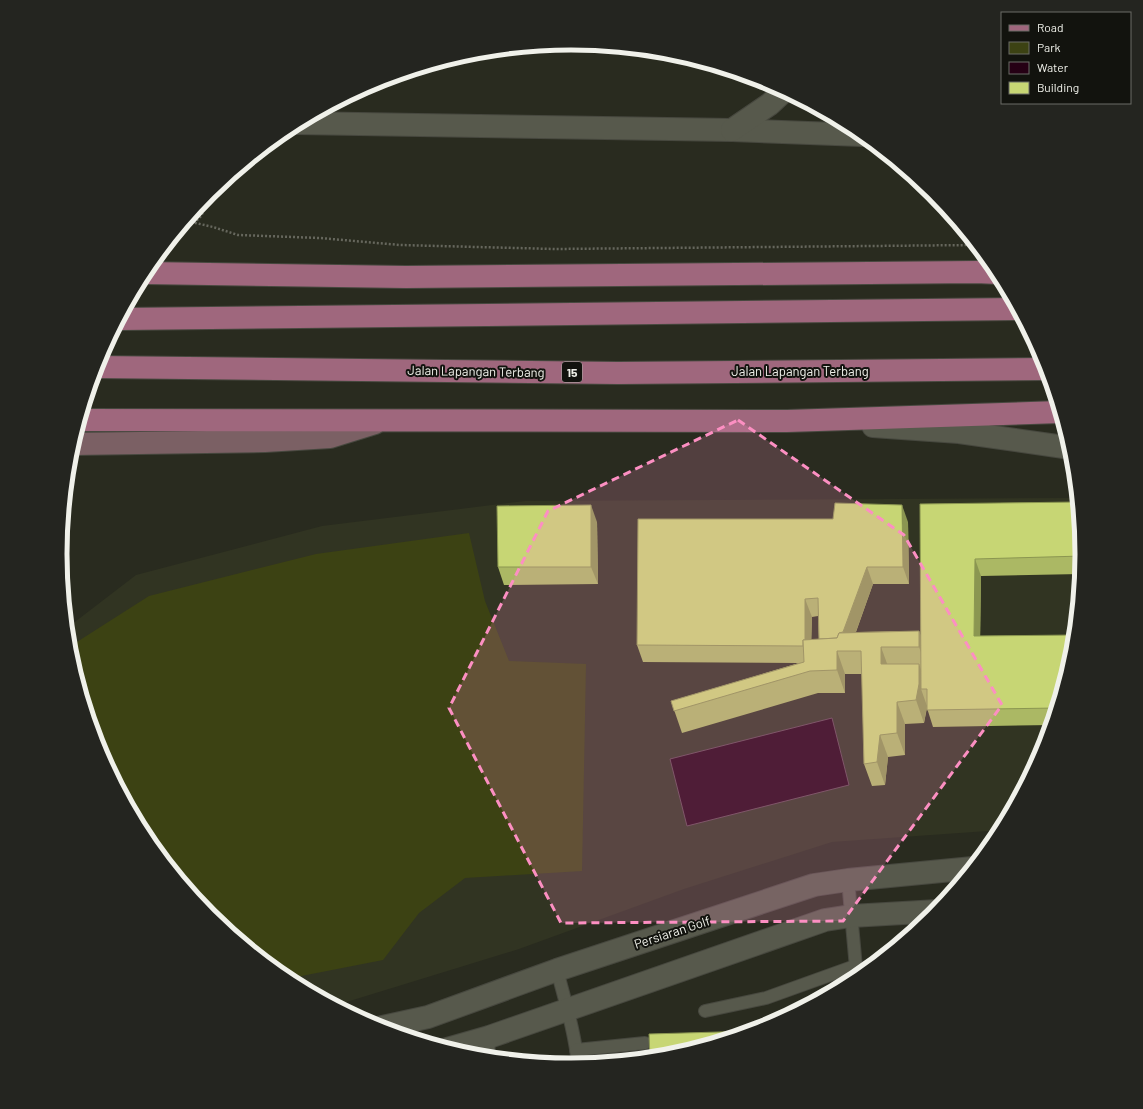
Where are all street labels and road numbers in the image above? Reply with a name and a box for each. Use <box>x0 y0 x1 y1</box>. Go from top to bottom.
street label: Jalan Lapangan Terbang <box>407 362 545 380</box>
road number: 15 <box>562 362 582 382</box>
street label: Jalan Lapangan Terbang <box>731 363 869 379</box>
street label: Persiaran Golf <box>632 912 712 952</box>

